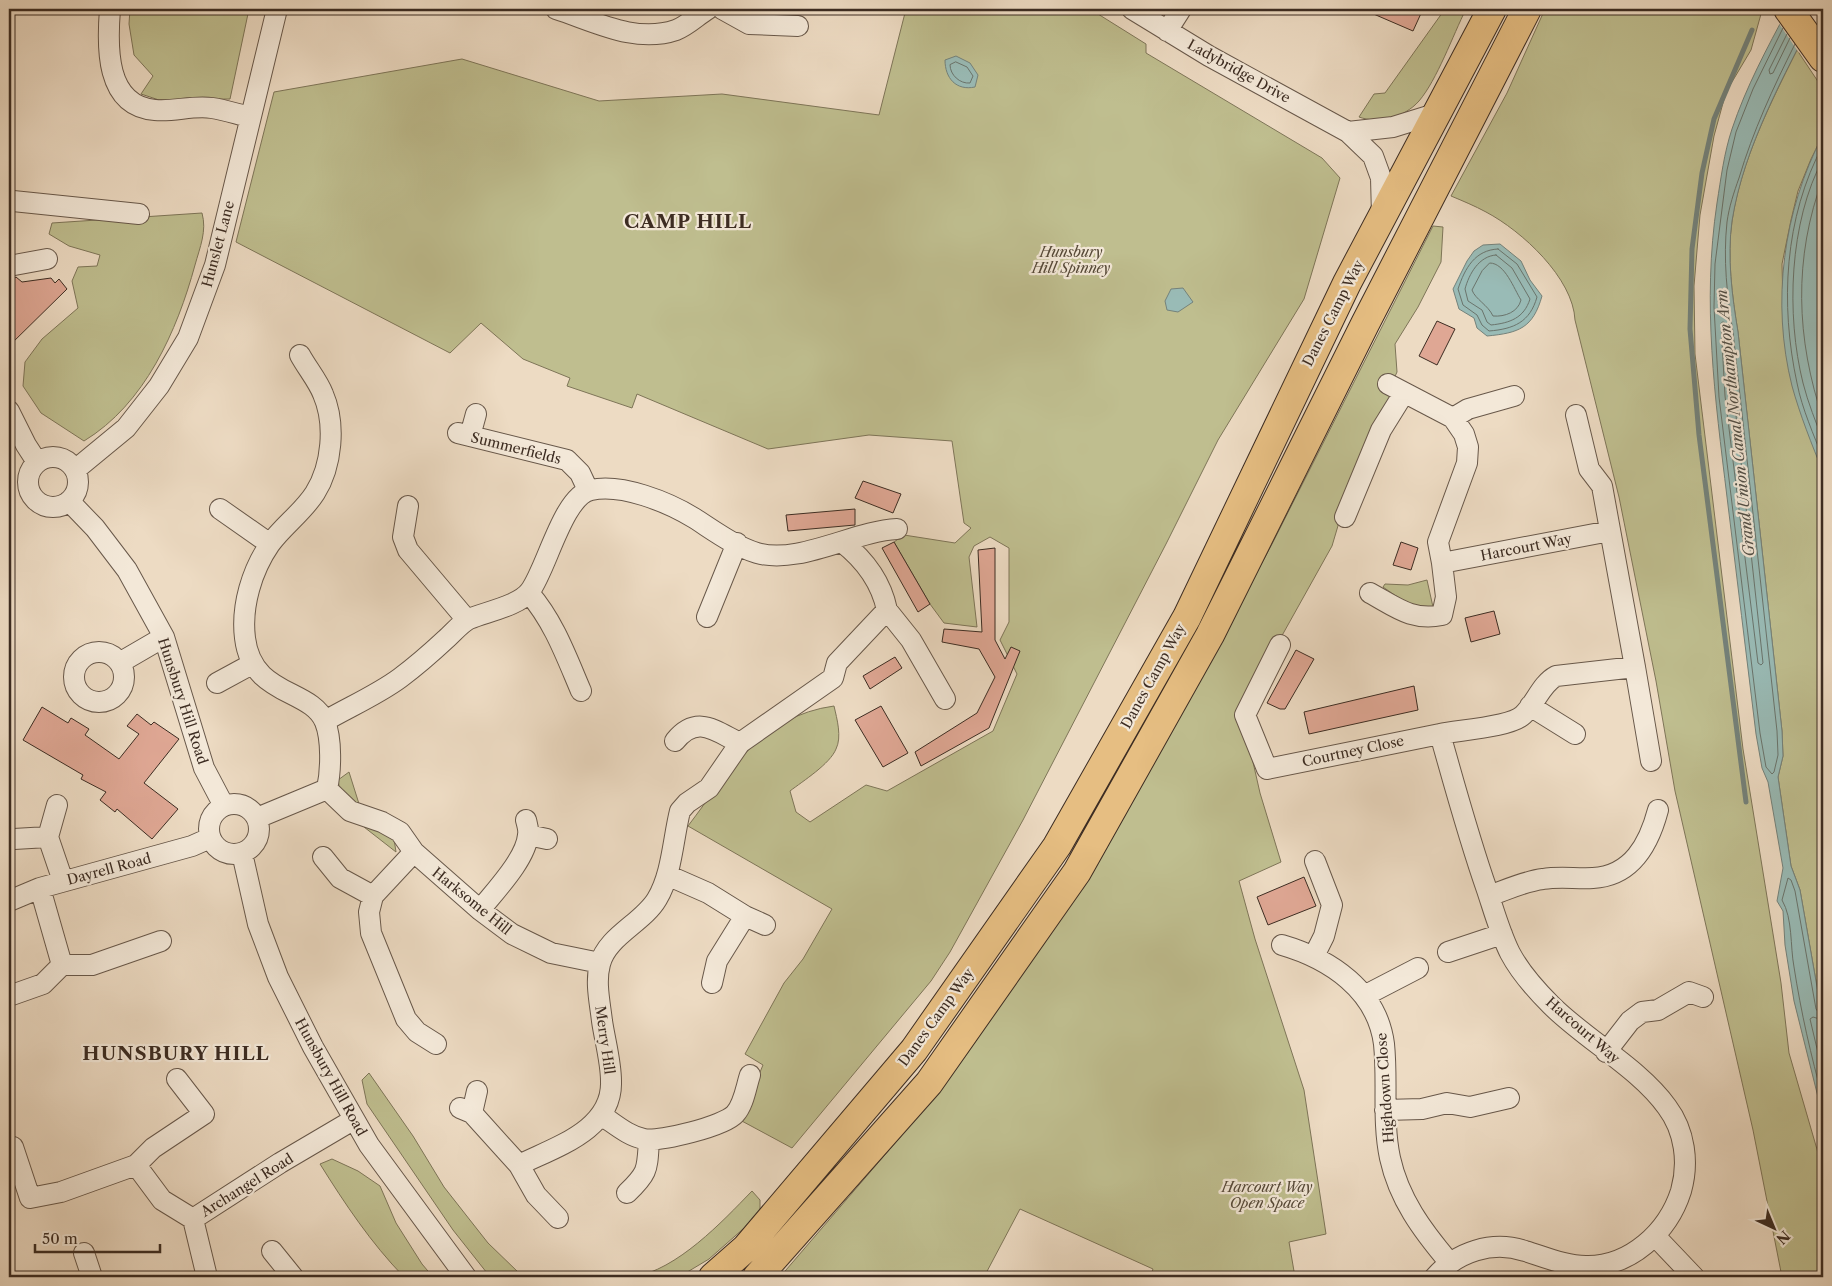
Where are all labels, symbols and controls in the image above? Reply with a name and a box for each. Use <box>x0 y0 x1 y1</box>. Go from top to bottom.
street label: Ladybridge Drive <box>1184 35 1294 107</box>
street label: Hunslet Lane <box>198 198 238 289</box>
district label: CAMP HILL <box>624 210 752 233</box>
park label: Hunsbury Hill Spinney <box>1031 243 1110 277</box>
street label: Danes Camp Way <box>1298 257 1368 369</box>
water label: Grand Union Canal Northampton Arm <box>1711 288 1758 558</box>
street label: Summerfields <box>469 428 563 468</box>
street label: Harcourt Way <box>1479 529 1573 565</box>
street label: Danes Camp Way <box>1117 620 1189 732</box>
street label: Hunsbury Hill Road <box>154 635 212 767</box>
street label: Courtney Close <box>1300 731 1406 771</box>
street label: Dayrell Road <box>65 849 154 889</box>
street label: Harksome Hill <box>429 863 515 939</box>
street label: Danes Camp Way <box>894 964 978 1070</box>
street label: Harcourt Way <box>1542 993 1624 1067</box>
street label: Merry Hill <box>591 1005 619 1075</box>
street label: Hunsbury Hill Road <box>291 1015 371 1140</box>
street label: Highdown Close <box>1372 1032 1398 1144</box>
district label: HUNSBURY HILL <box>82 1042 270 1065</box>
street label: Archangel Road <box>196 1149 297 1221</box>
park label: Harcourt Way Open Space <box>1220 1178 1313 1212</box>
north arrow <box>1750 1204 1800 1254</box>
scale bar <box>35 1221 160 1253</box>
text: N <box>1772 1227 1794 1248</box>
text: 50 m <box>42 1229 78 1248</box>

